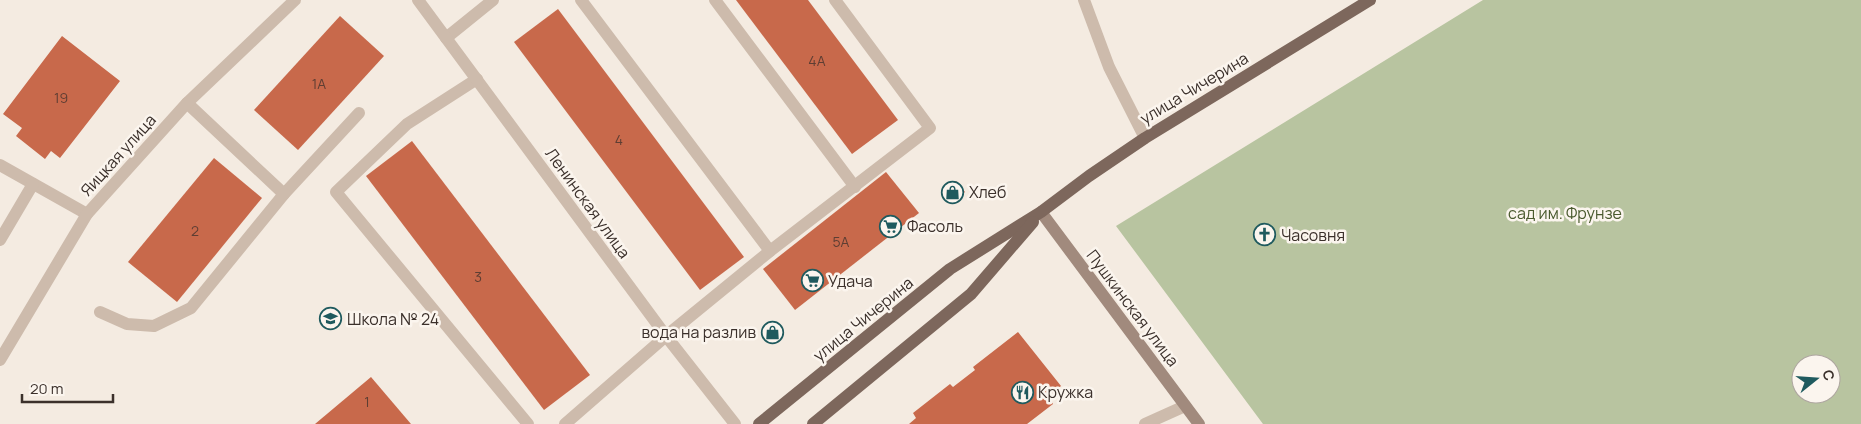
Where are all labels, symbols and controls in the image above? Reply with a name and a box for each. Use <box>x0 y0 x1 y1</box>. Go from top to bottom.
street label: улица Чичерина <box>1136 47 1252 129</box>
house number: 4А <box>808 51 826 70</box>
house number: 1А <box>312 74 326 93</box>
house number: 19 <box>54 88 68 107</box>
street label: Яицкая улица <box>75 109 161 201</box>
house number: 4 <box>615 130 623 149</box>
street label: Ленинская улица <box>540 143 636 263</box>
shop icon: Хлеб <box>941 180 965 204</box>
place label: Хлеб <box>969 181 1006 203</box>
park label: сад им. Фрунзе <box>1508 202 1622 224</box>
supermarket icon: Фасоль <box>879 214 903 238</box>
place label: Фасоль <box>907 215 963 237</box>
house number: 2 <box>191 221 199 240</box>
church icon: Часовня <box>1253 223 1277 247</box>
place label: Часовня <box>1281 224 1345 246</box>
house number: 5А <box>833 232 850 251</box>
street label: Пушкинская улица <box>1082 245 1184 371</box>
house number: 3 <box>474 267 482 286</box>
supermarket icon: Удача <box>800 269 824 293</box>
place label: Удача <box>828 270 873 292</box>
street label: улица Чичерина <box>808 272 918 366</box>
school or university icon: Школа № 24 <box>319 307 343 331</box>
place label: Школа № 24 <box>347 308 439 330</box>
shop icon: вода на разлив <box>760 320 784 344</box>
place label: вода на разлив <box>641 321 756 343</box>
north arrow <box>1791 354 1841 404</box>
text: С <box>1818 367 1840 383</box>
scale bar <box>22 372 114 404</box>
text: 20 m <box>30 378 63 399</box>
restaurant icon: Кружка <box>1010 380 1034 404</box>
place label: Кружка <box>1038 381 1093 403</box>
house number: 1 <box>364 392 370 411</box>

